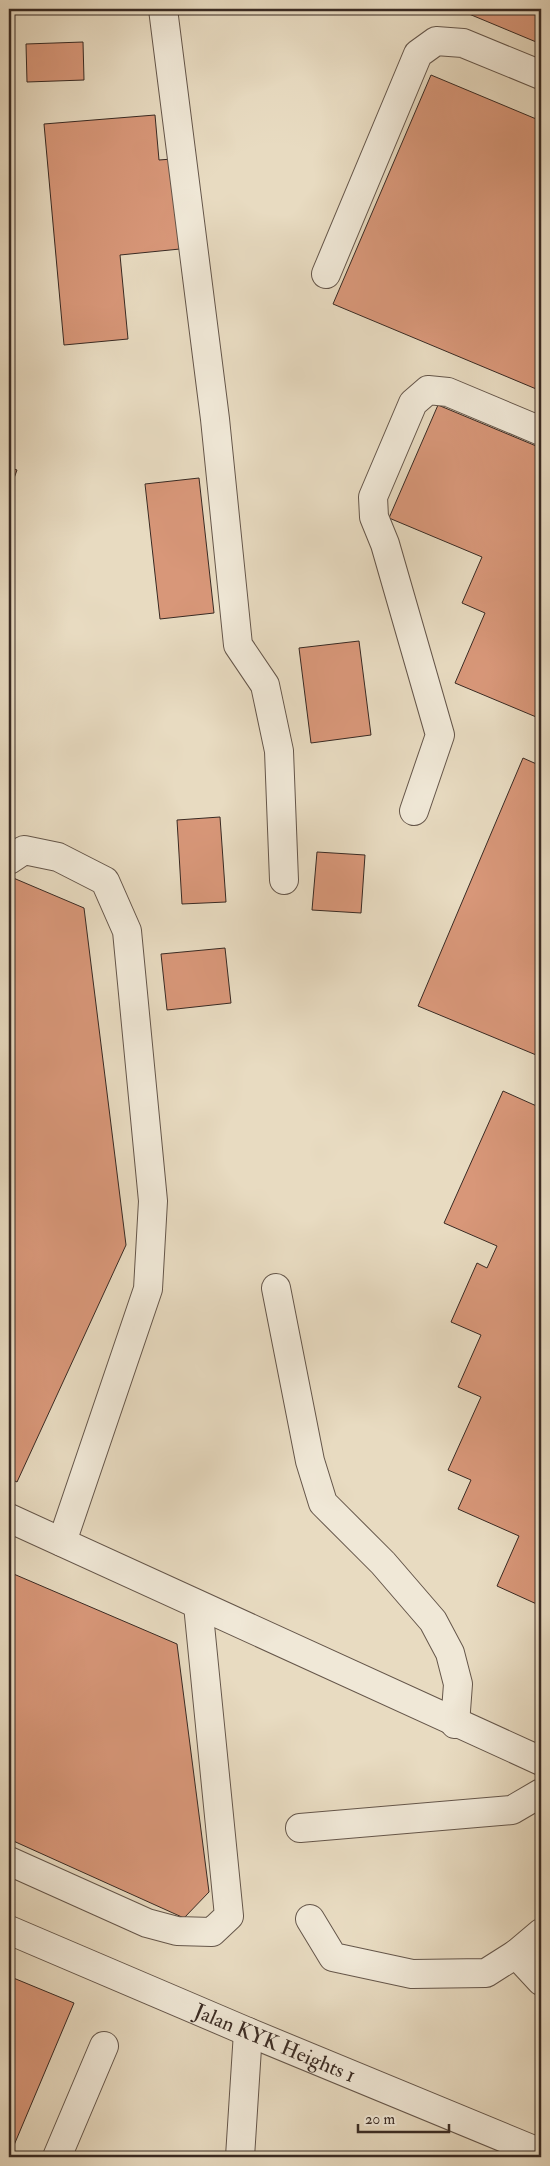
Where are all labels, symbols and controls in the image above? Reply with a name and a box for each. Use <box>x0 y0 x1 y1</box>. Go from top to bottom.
street label: Jalan KYK Heights 1 <box>189 1997 360 2089</box>
scale bar <box>358 2101 449 2133</box>
text: 20 m <box>365 2110 395 2129</box>

